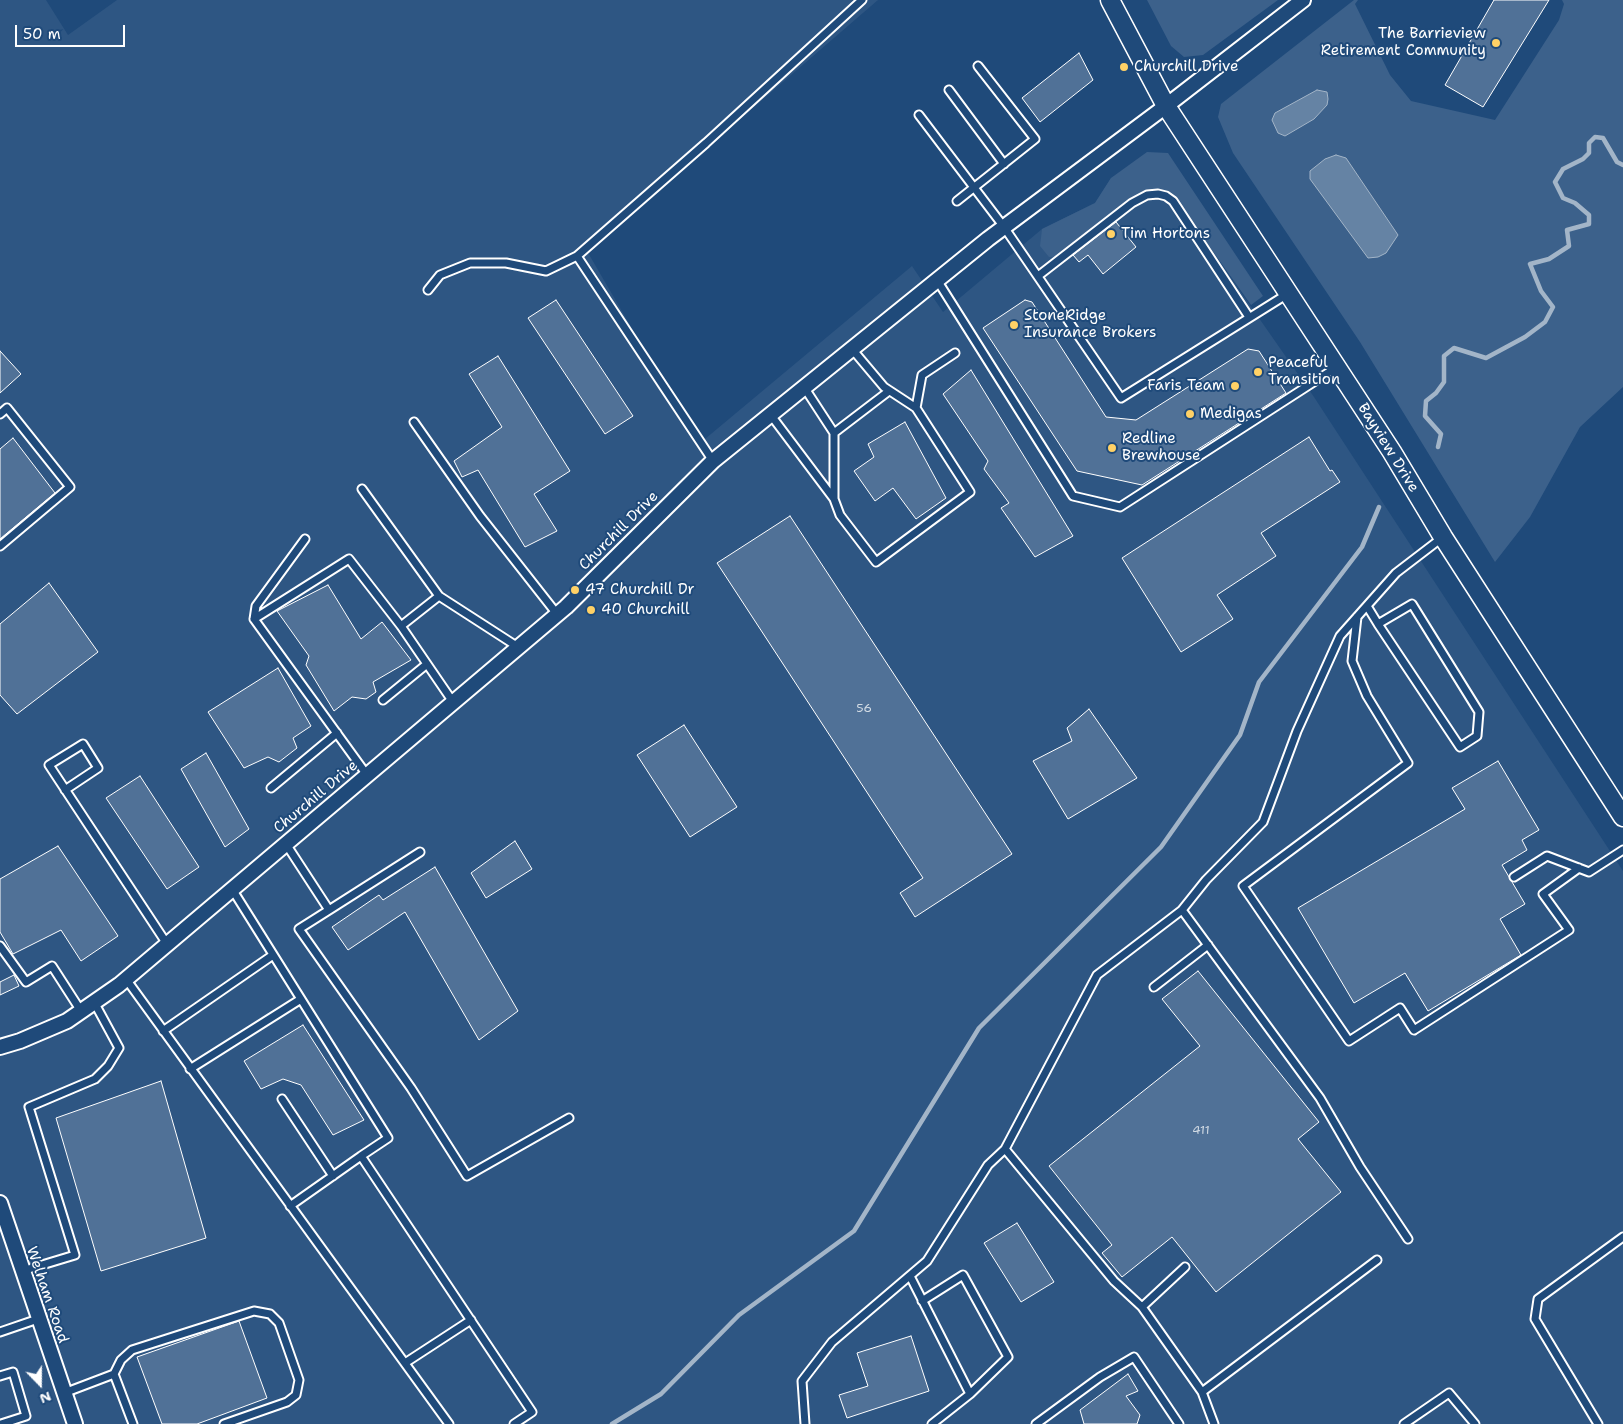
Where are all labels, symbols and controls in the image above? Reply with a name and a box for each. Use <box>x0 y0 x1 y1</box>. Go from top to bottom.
scale bar <box>18 15 128 47</box>
text: 50 m <box>23 24 61 44</box>
place label: The Barrieview Retirement Community <box>1321 25 1486 60</box>
marker: The Barrieview Retirement Community <box>1490 37 1502 49</box>
place label: Churchill Drive <box>1134 58 1238 76</box>
marker: Churchill Drive <box>1118 61 1130 73</box>
place label: Tim Hortons <box>1121 225 1210 243</box>
marker: Tim Hortons <box>1105 228 1117 240</box>
place label: StoneRidge Insurance Brokers <box>1024 307 1156 342</box>
marker: StoneRidge Insurance Brokers <box>1008 319 1020 331</box>
place label: Peaceful Transition <box>1268 354 1340 389</box>
marker: Peaceful Transition <box>1252 366 1264 378</box>
place label: Faris Team <box>1147 377 1225 395</box>
marker: Faris Team <box>1229 380 1241 392</box>
street label: Bayview Drive <box>1353 400 1423 496</box>
place label: Medigas <box>1200 405 1262 423</box>
marker: Medigas <box>1184 408 1196 420</box>
place label: Redline Brewhouse <box>1122 430 1201 465</box>
marker: Redline Brewhouse <box>1106 442 1118 454</box>
street label: Churchill Drive <box>576 488 662 574</box>
place label: 47 Churchill Dr <box>585 581 695 599</box>
marker: 47 Churchill Dr <box>569 584 581 596</box>
place label: 40 Churchill <box>601 601 690 619</box>
marker: 40 Churchill <box>585 604 597 616</box>
house number: 56 <box>856 702 872 716</box>
street label: Churchill Drive <box>270 757 362 837</box>
house number: 411 <box>1192 1124 1210 1138</box>
street label: Welham Road <box>22 1244 72 1346</box>
north arrow <box>15 1359 65 1409</box>
text: N <box>37 1387 54 1408</box>

